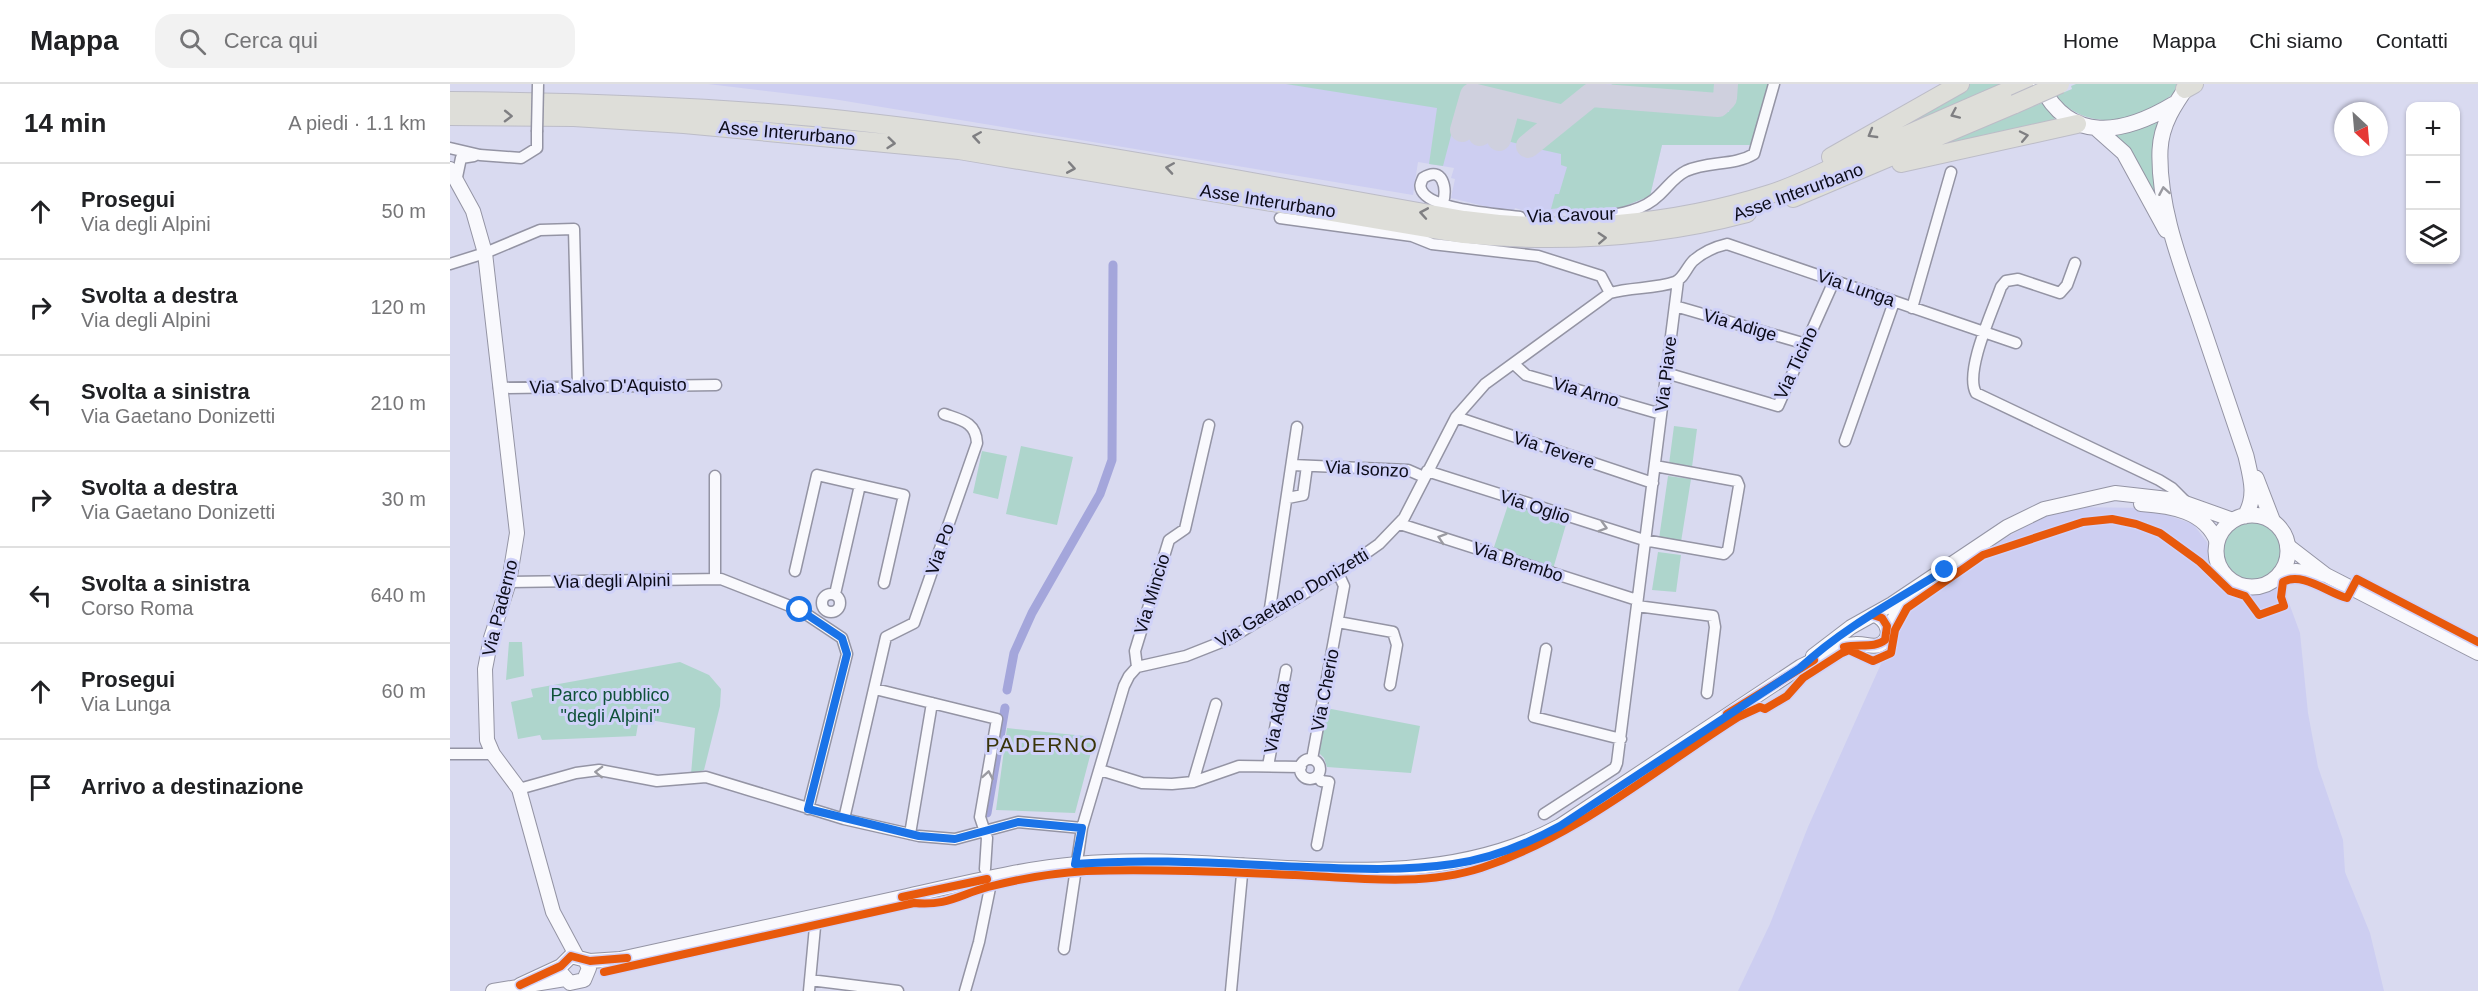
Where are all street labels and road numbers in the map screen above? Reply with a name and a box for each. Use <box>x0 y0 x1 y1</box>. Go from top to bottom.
street label: Asse Interurbano <box>718 117 856 149</box>
street label: Asse Interurbano <box>1730 159 1866 225</box>
street label: Asse Interurbano <box>1199 180 1337 222</box>
street label: Via Cavour <box>1526 203 1616 227</box>
street label: Via Lunga <box>1815 265 1898 311</box>
street label: Via Adige <box>1701 305 1779 345</box>
street label: Via Ticino <box>1771 324 1821 402</box>
street label: Via Piave <box>1651 335 1681 413</box>
street label: Via Arno <box>1551 373 1621 411</box>
street label: Via Salvo D'Aquisto <box>529 375 687 397</box>
street label: Via Tevere <box>1511 427 1597 473</box>
street label: Via Isonzo <box>1325 457 1409 481</box>
street label: Via Oglio <box>1497 486 1573 528</box>
street label: Via Po <box>922 521 958 577</box>
street label: Via Brembo <box>1470 538 1566 586</box>
street label: Via Gaetano Donizetti <box>1212 544 1372 652</box>
street label: Via Mincio <box>1130 552 1174 636</box>
street label: Via Paderno <box>478 558 522 658</box>
street label: Via degli Alpini <box>553 570 671 592</box>
street label: Via Cherio <box>1307 647 1343 733</box>
street label: Via Adda <box>1260 680 1294 755</box>

